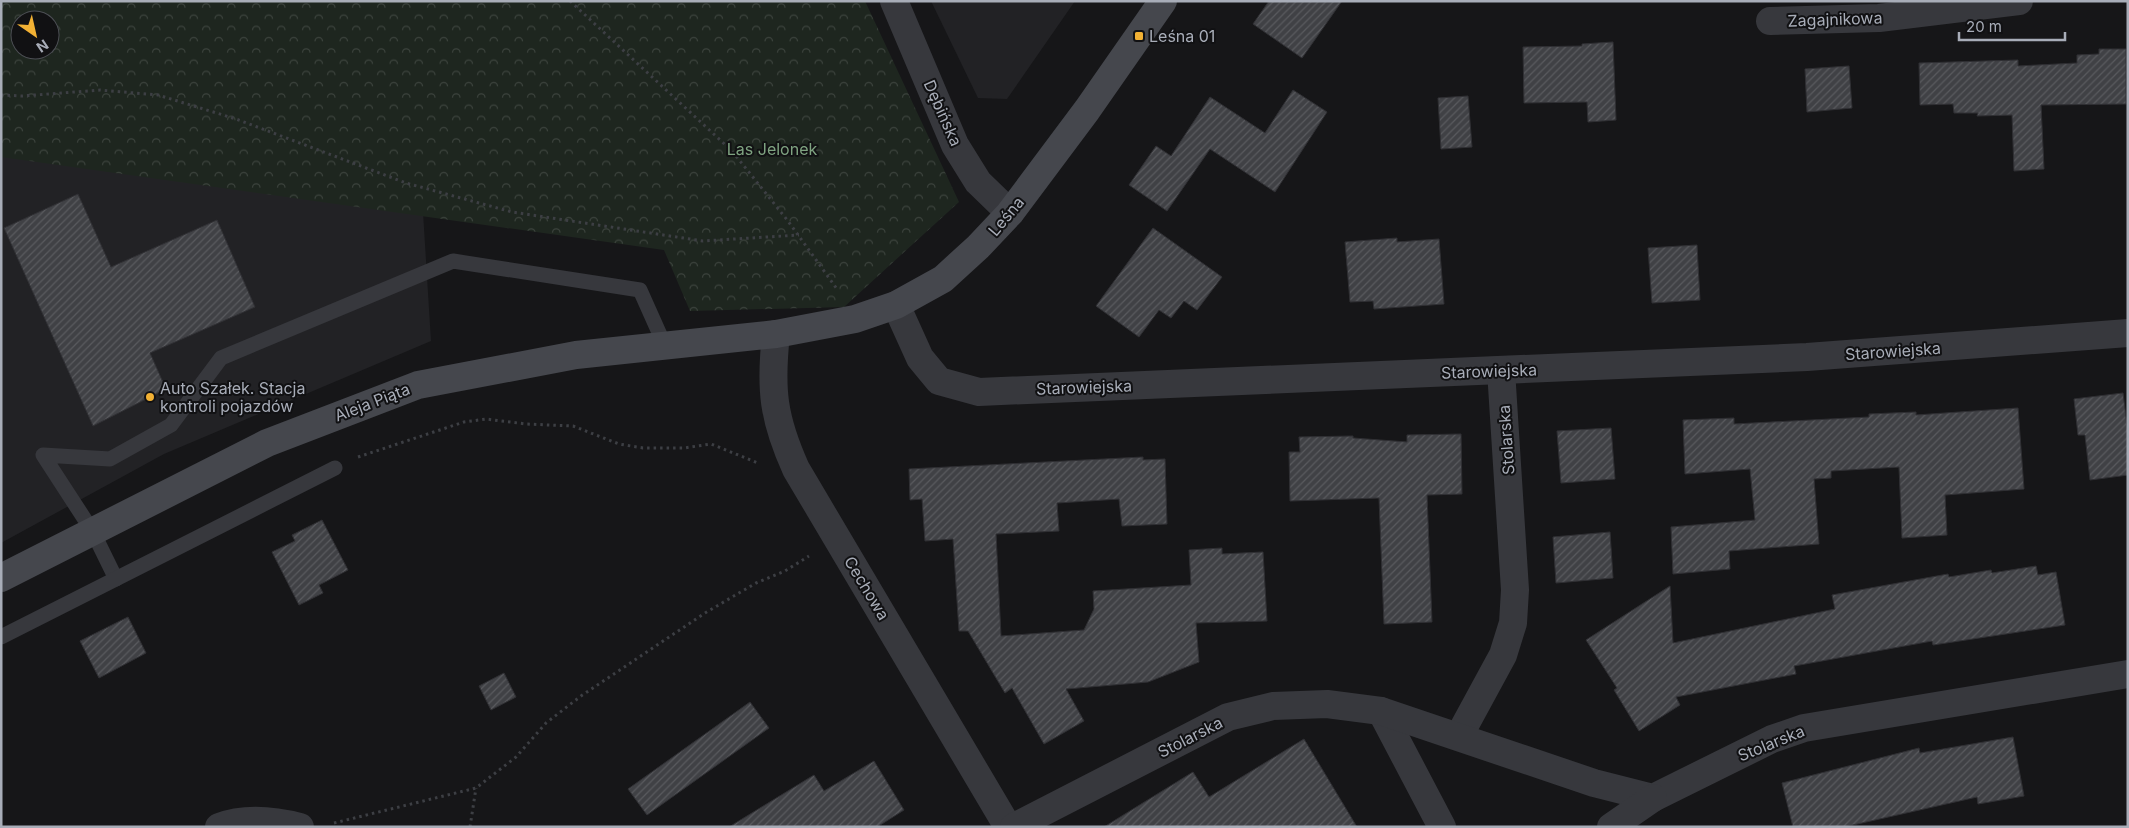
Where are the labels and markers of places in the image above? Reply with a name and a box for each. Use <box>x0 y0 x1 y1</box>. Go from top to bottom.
place label: Leśna 01 <box>1149 26 1215 46</box>
marker: Leśna 01 <box>1133 30 1145 42</box>
place label: Auto Szałek. Stacja kontroli pojazdów <box>160 378 305 416</box>
marker: Auto Szałek. Stacja kontroli pojazdów <box>144 391 156 403</box>

